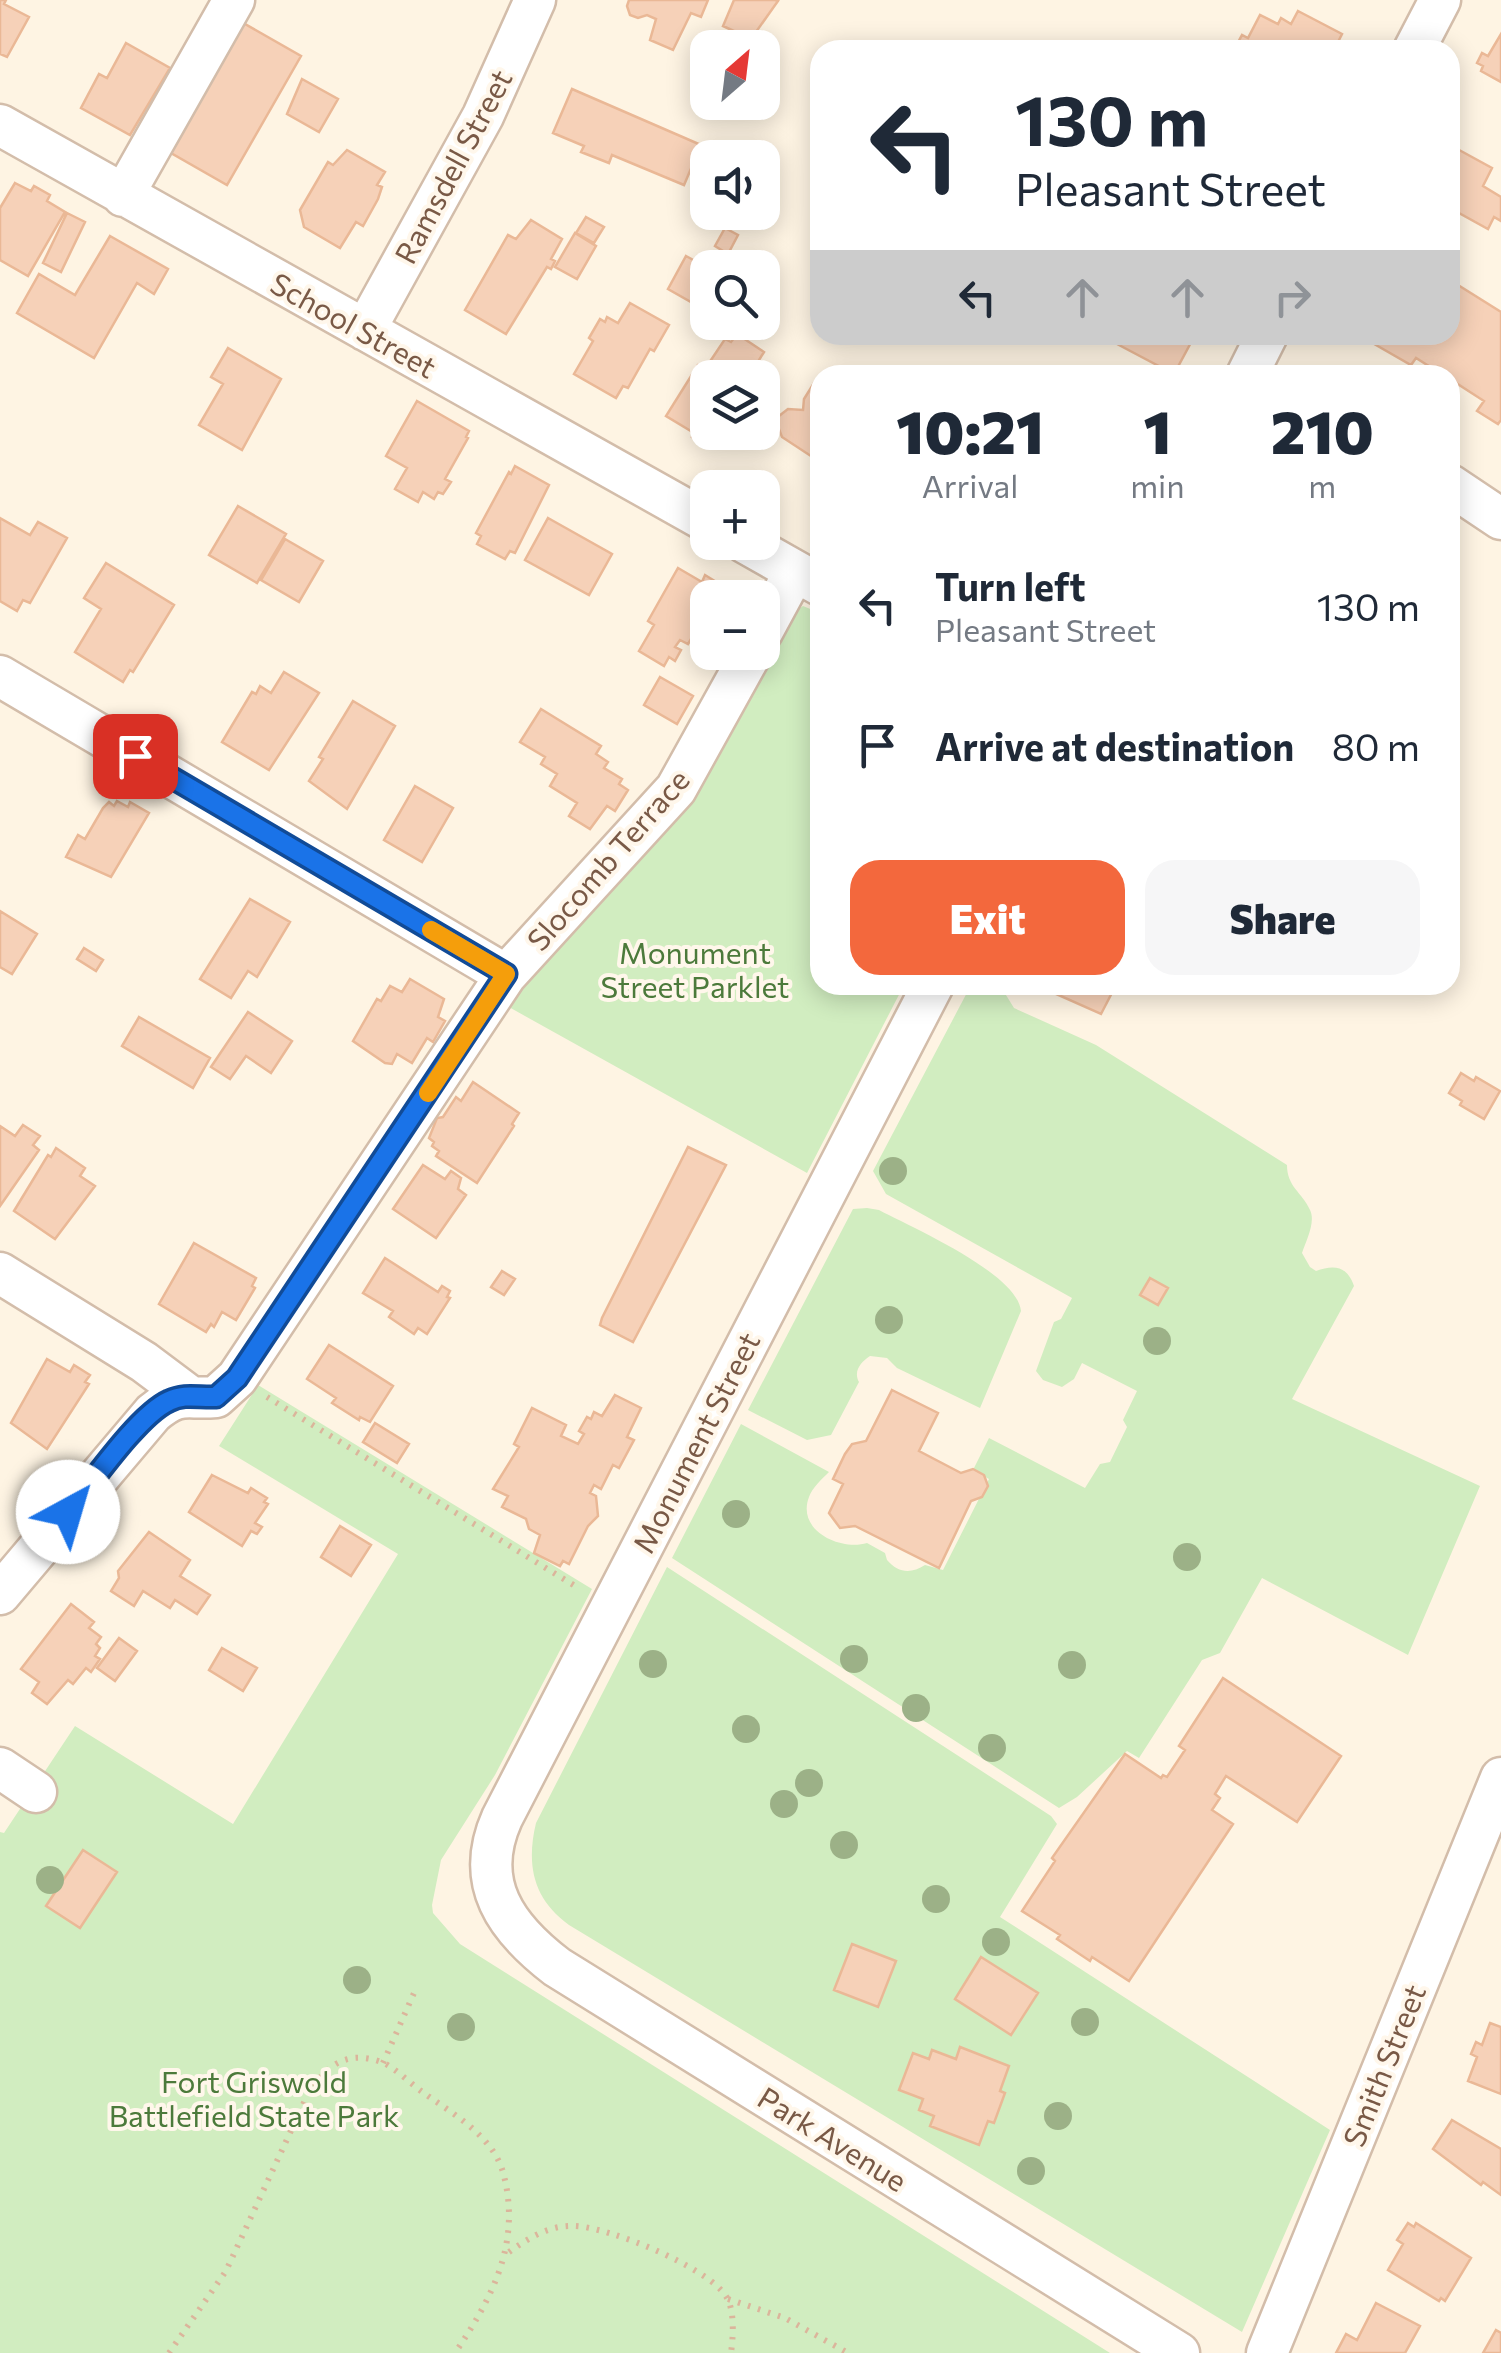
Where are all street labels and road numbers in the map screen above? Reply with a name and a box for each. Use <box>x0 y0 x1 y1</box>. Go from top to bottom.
street label: Ramsdell Street <box>385 63 519 269</box>
street label: School Street <box>265 263 443 385</box>
street label: Slocomb Terrace <box>518 761 696 957</box>
street label: Monument Street <box>623 1326 767 1558</box>
street label: Smith Street <box>1334 1979 1432 2151</box>
street label: Park Avenue <box>752 2078 914 2198</box>

